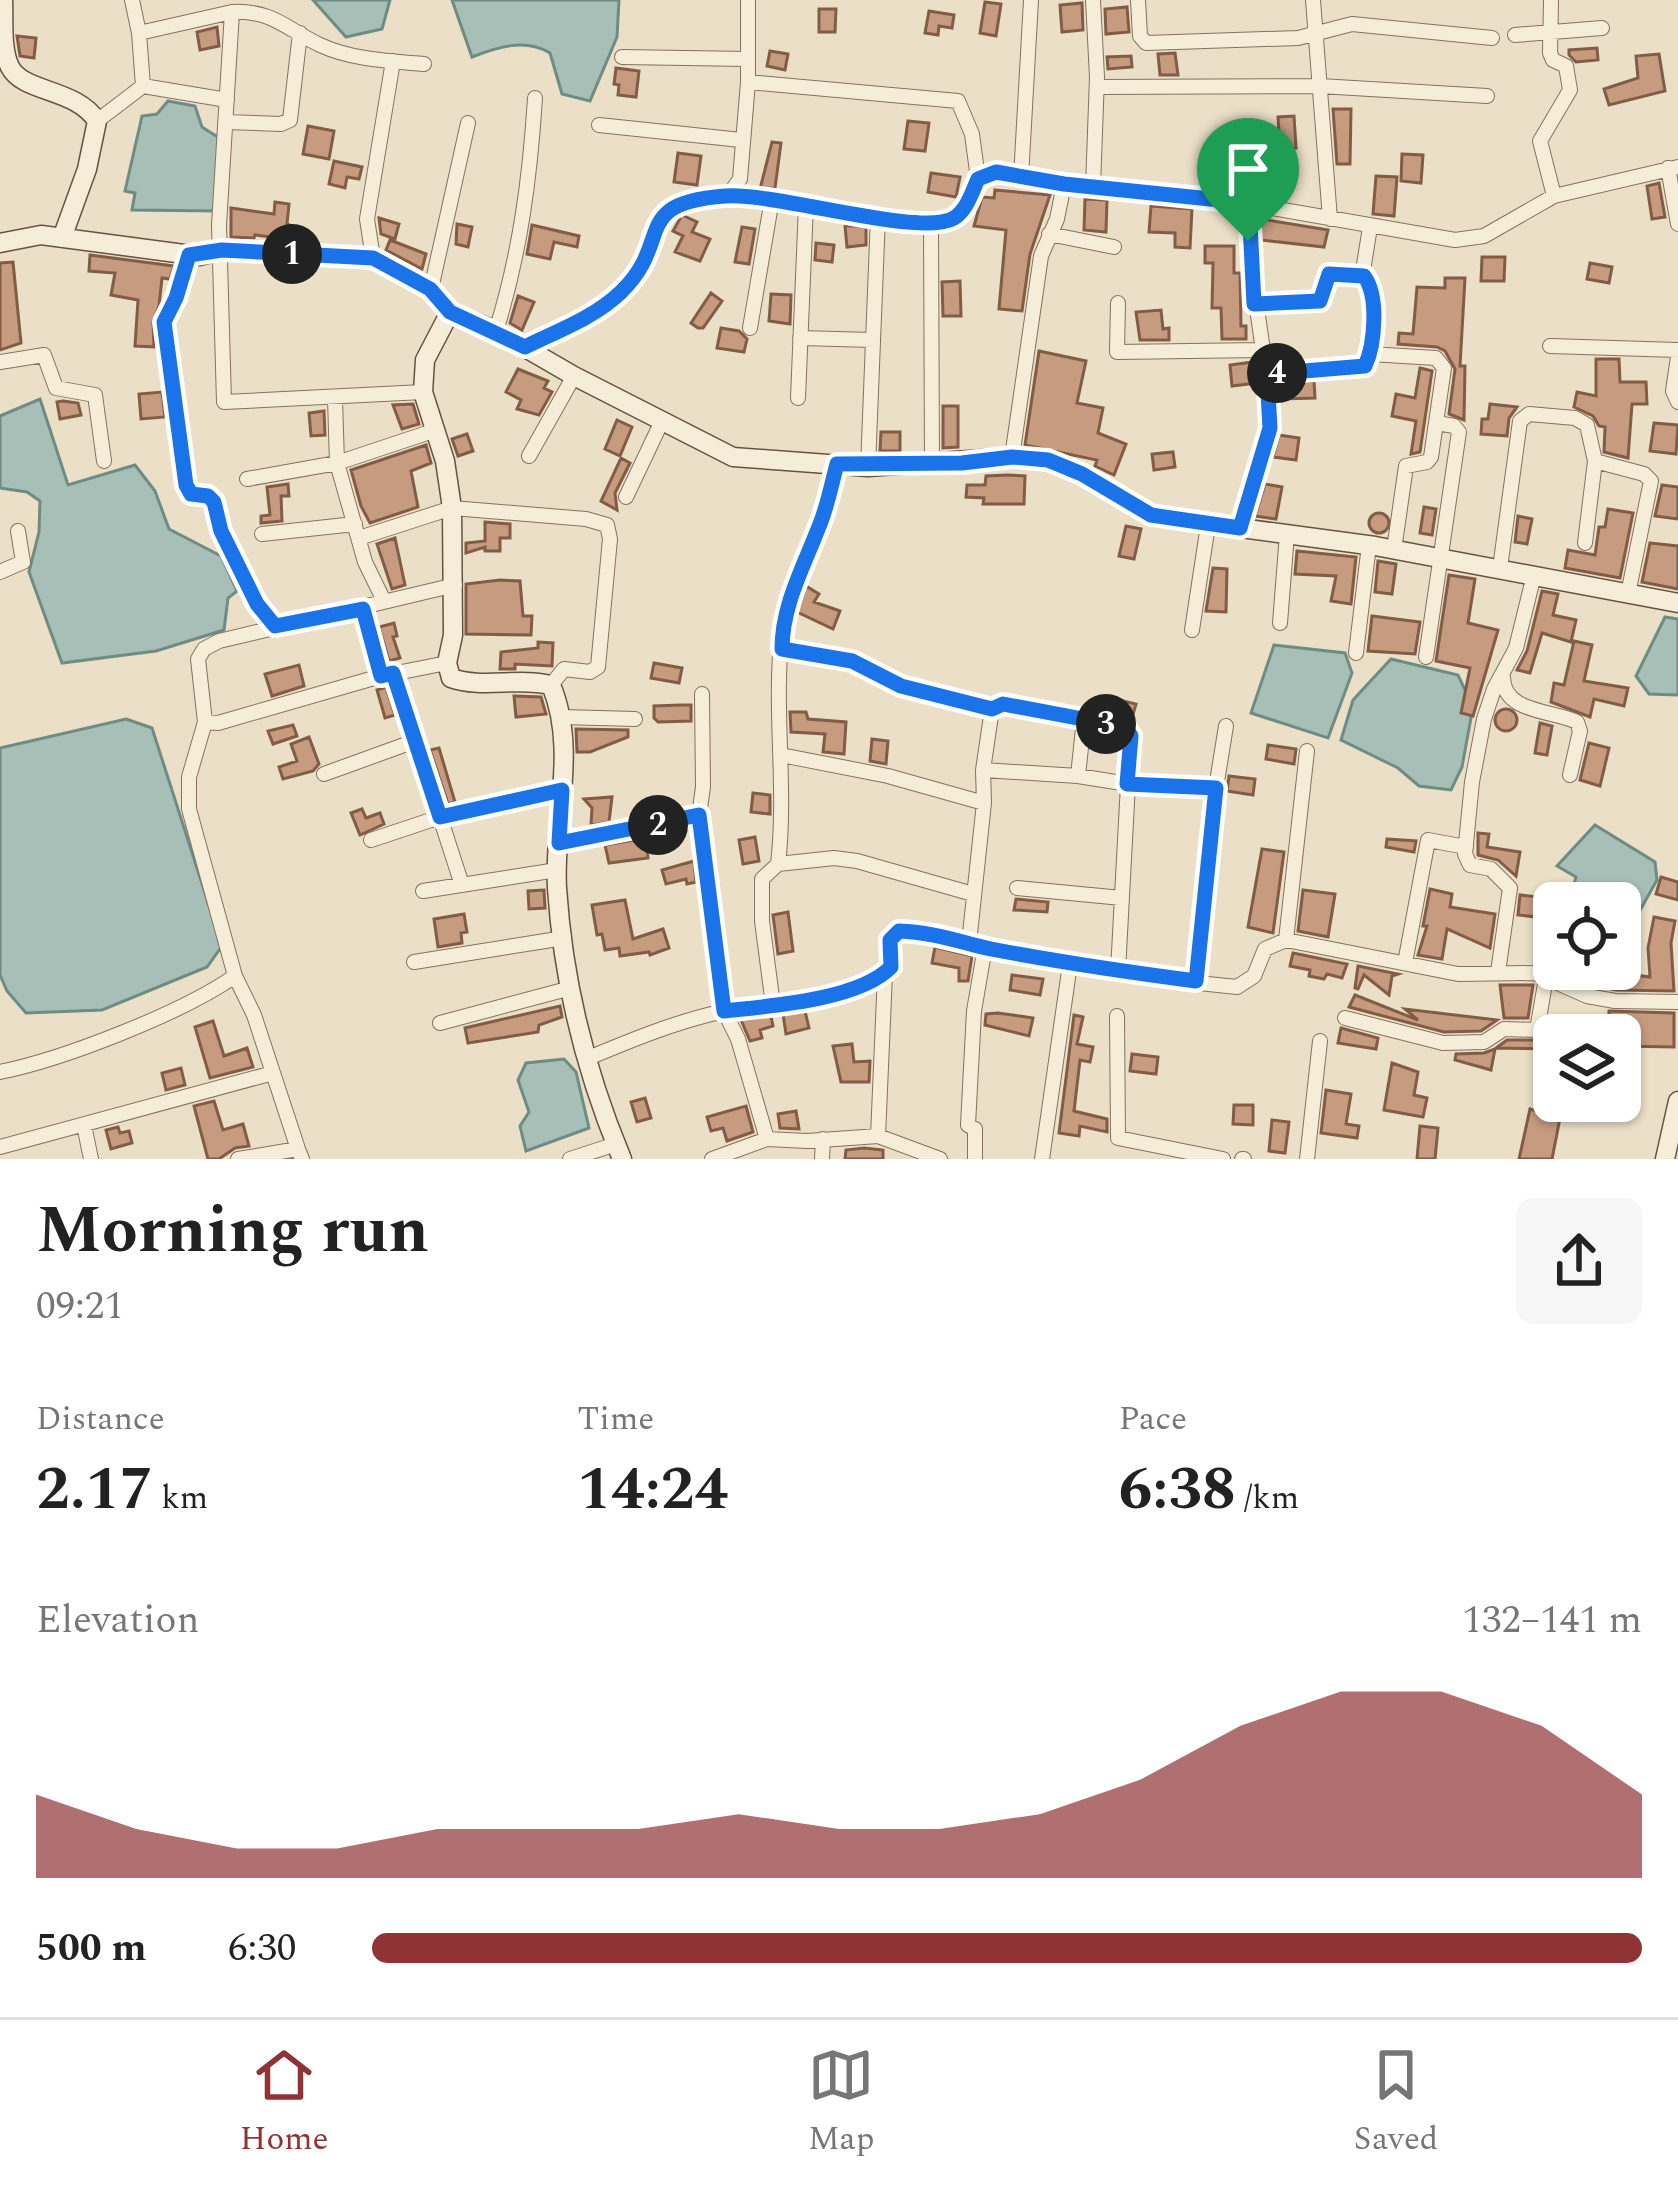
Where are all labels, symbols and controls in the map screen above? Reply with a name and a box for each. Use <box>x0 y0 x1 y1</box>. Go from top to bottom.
pin <box>1197 118 1299 241</box>
icon: arrive <box>1215 136 1281 202</box>
pin: 1 <box>262 224 322 284</box>
text: 1 <box>283 229 301 279</box>
pin: 4 <box>1247 343 1307 403</box>
text: 4 <box>1268 348 1286 398</box>
pin: 3 <box>1076 694 1136 754</box>
text: 3 <box>1097 699 1115 749</box>
pin: 2 <box>628 795 688 855</box>
text: 2 <box>649 800 667 850</box>
map controls <box>1533 882 1641 1122</box>
button: locate <box>1533 882 1641 990</box>
button: layers <box>1533 1014 1641 1122</box>
text: Morning run <box>36 1181 429 1282</box>
button: share <box>1516 1198 1642 1324</box>
text: 09:21 <box>36 1277 124 1336</box>
text: Distance <box>36 1394 165 1444</box>
text: Time <box>577 1394 654 1444</box>
text: Pace <box>1119 1394 1187 1444</box>
text: 2.17 <box>36 1444 153 1536</box>
text: 14:24 <box>577 1444 728 1536</box>
text: 6:38 <box>1119 1444 1236 1536</box>
text: km <box>153 1473 208 1523</box>
text: /km <box>1236 1473 1299 1523</box>
text: Elevation <box>36 1591 199 1650</box>
text: 132–141 m <box>1462 1591 1642 1650</box>
text: 500 m <box>36 1919 147 1978</box>
text: 6:30 <box>228 1919 296 1978</box>
tab: Home <box>240 2042 329 2164</box>
tab: Map <box>808 2042 874 2164</box>
tab: Saved <box>1354 2042 1438 2164</box>

